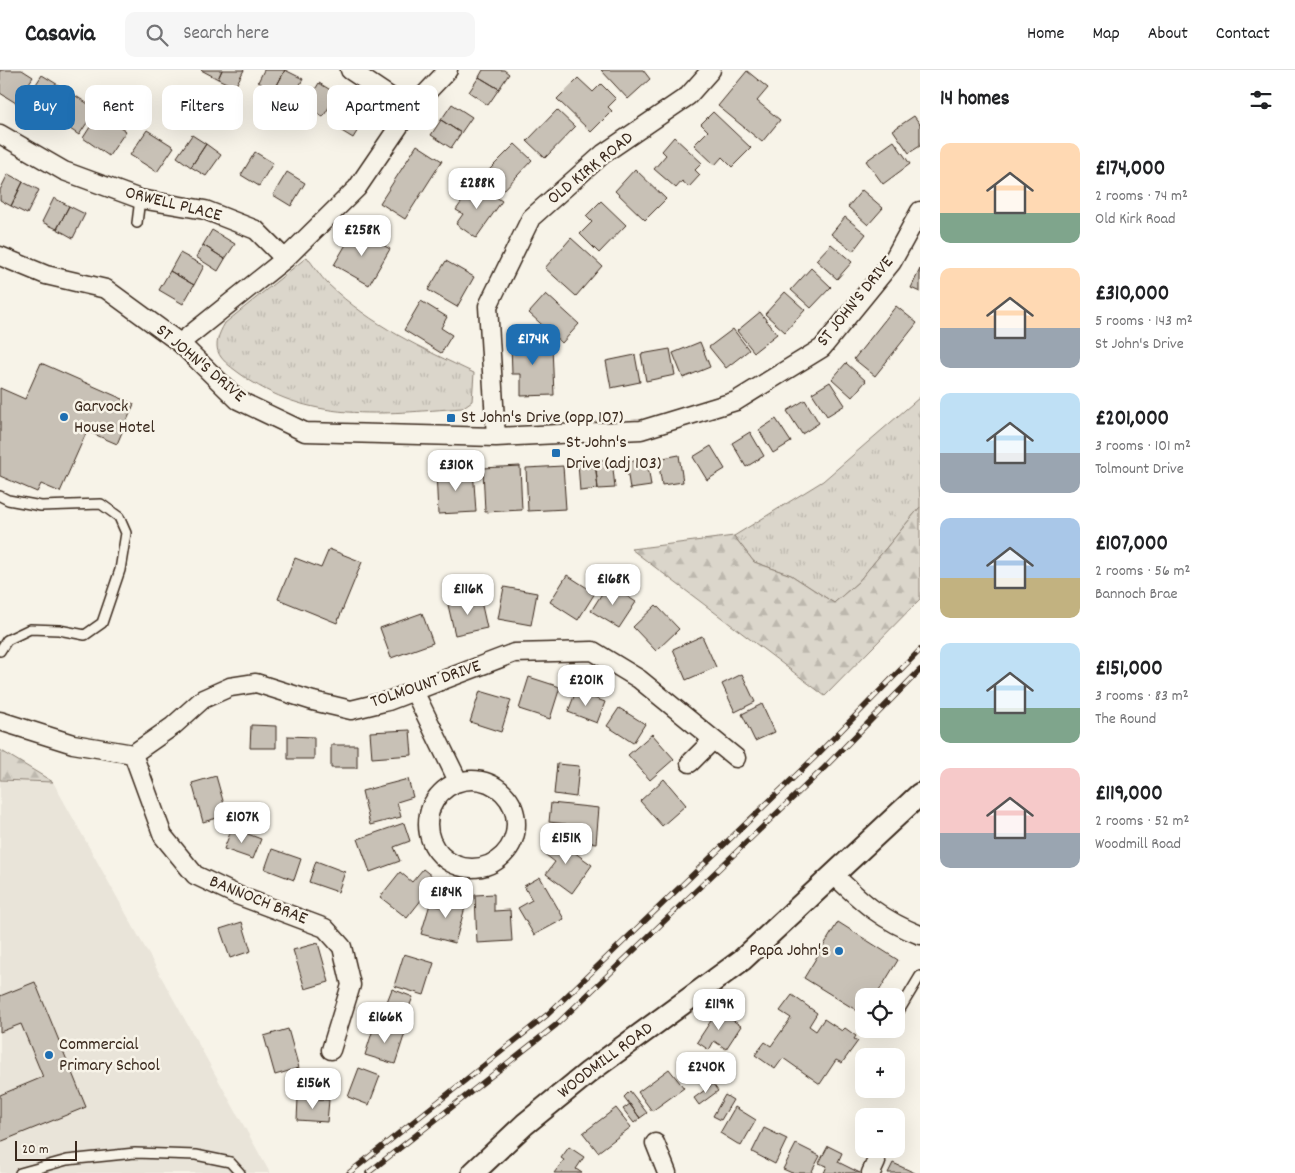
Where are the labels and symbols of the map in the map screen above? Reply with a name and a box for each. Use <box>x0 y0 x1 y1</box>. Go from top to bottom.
street label: OLD KIRK ROAD <box>543 126 639 212</box>
pin: £288K <box>442 168 512 210</box>
street label: ORWELL PLACE <box>122 181 224 229</box>
pin: £258K <box>327 214 397 257</box>
street label: ST JOHN'S DRIVE <box>812 251 900 353</box>
street label: ST JOHN'S DRIVE <box>150 319 250 409</box>
pin: £174K <box>498 324 568 366</box>
place label: Garvock House Hotel <box>74 395 155 441</box>
place label: St John's Drive (opp 107) <box>461 406 623 431</box>
marker: Garvock House Hotel <box>58 411 70 423</box>
marker: St John's Drive (opp 107) <box>445 412 457 424</box>
place label: St John's Drive (adj 103) <box>566 431 661 477</box>
marker: St John's Drive (adj 103) <box>550 447 562 459</box>
pin: £310K <box>421 450 491 492</box>
pin: £168K <box>578 564 648 606</box>
pin: £116K <box>433 574 503 616</box>
street label: TOLMOUNT DRIVE <box>367 654 485 716</box>
pin: £201K <box>551 664 621 707</box>
pin: £107K <box>207 802 277 844</box>
pin: £151K <box>531 822 601 865</box>
street label: BANNOCH BRAE <box>205 870 311 932</box>
pin: £184K <box>411 876 481 919</box>
place label: Papa John's <box>749 939 829 964</box>
marker: Papa John's <box>833 945 845 957</box>
pin: £119K <box>684 988 754 1031</box>
pin: £166K <box>350 1002 420 1044</box>
street label: WOODMILL ROAD <box>553 1016 658 1105</box>
place label: Commercial Primary School <box>59 1033 160 1079</box>
marker: Commercial Primary School <box>43 1049 55 1061</box>
pin: £240K <box>671 1052 741 1094</box>
pin: £156K <box>278 1068 348 1110</box>
scale bar <box>15 1138 78 1161</box>

